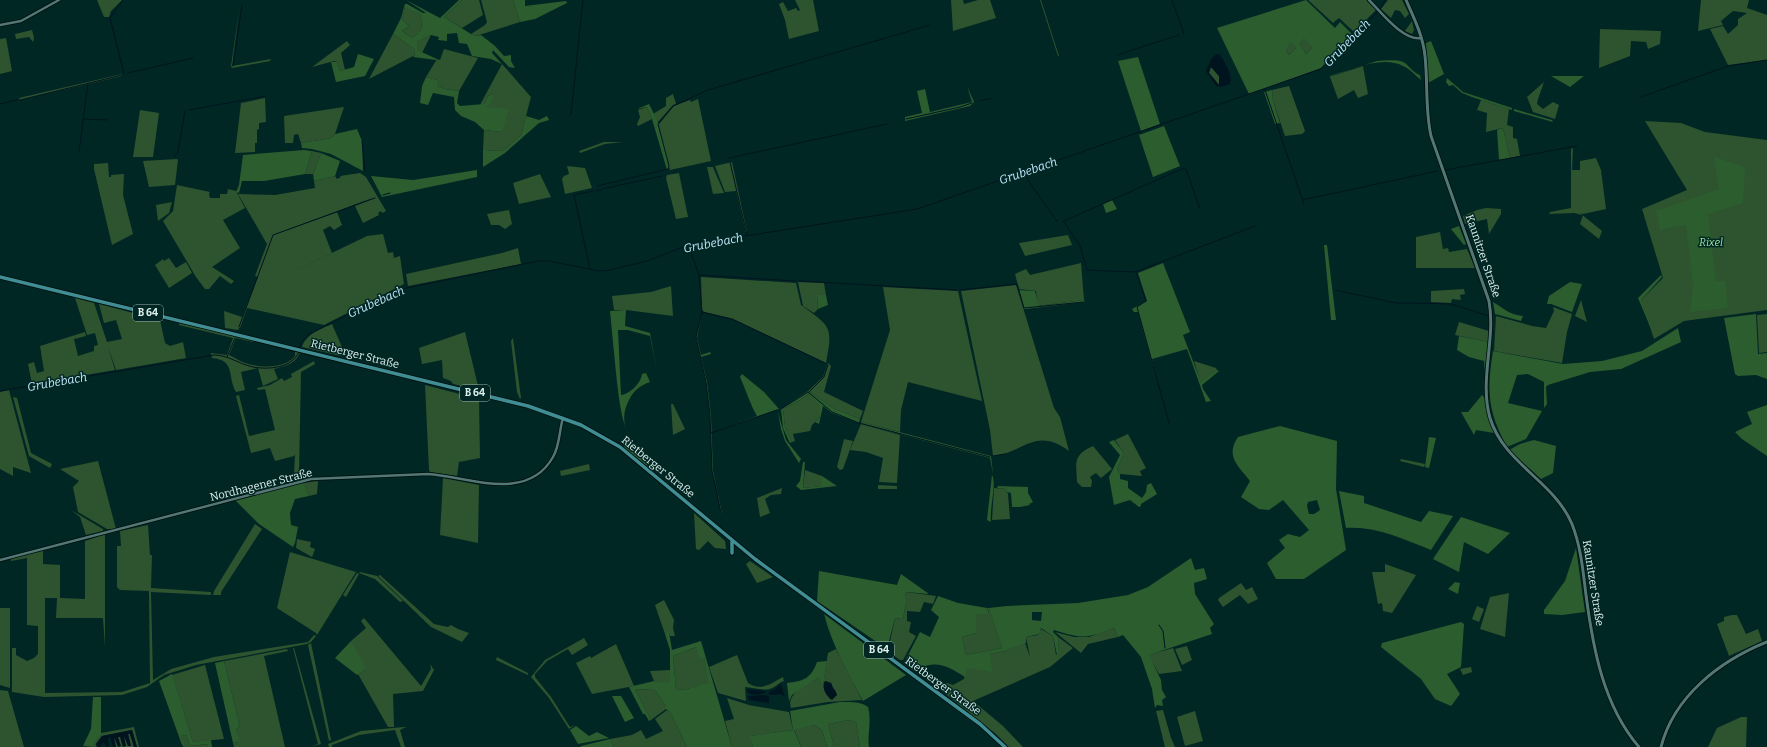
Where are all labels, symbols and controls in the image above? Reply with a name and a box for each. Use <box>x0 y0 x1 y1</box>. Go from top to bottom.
water label: Grubebach <box>1321 16 1373 70</box>
water label: Grubebach <box>997 155 1059 187</box>
street label: Kaunitzer Straße <box>1463 213 1503 299</box>
water label: Grubebach <box>682 230 744 256</box>
park label: Rixel <box>1699 236 1723 249</box>
water label: Grubebach <box>346 283 406 321</box>
road number: B 64 <box>133 305 163 321</box>
street label: Rietberger Straße <box>310 337 400 371</box>
water label: Grubebach <box>26 370 88 394</box>
road number: B 64 <box>460 385 490 401</box>
street label: Rietberger Straße <box>619 434 697 500</box>
street label: Nordhagener Straße <box>209 466 313 504</box>
street label: Kaunitzer Straße <box>1580 539 1606 627</box>
road number: B 64 <box>864 642 894 658</box>
street label: Rietberger Straße <box>903 654 983 718</box>

